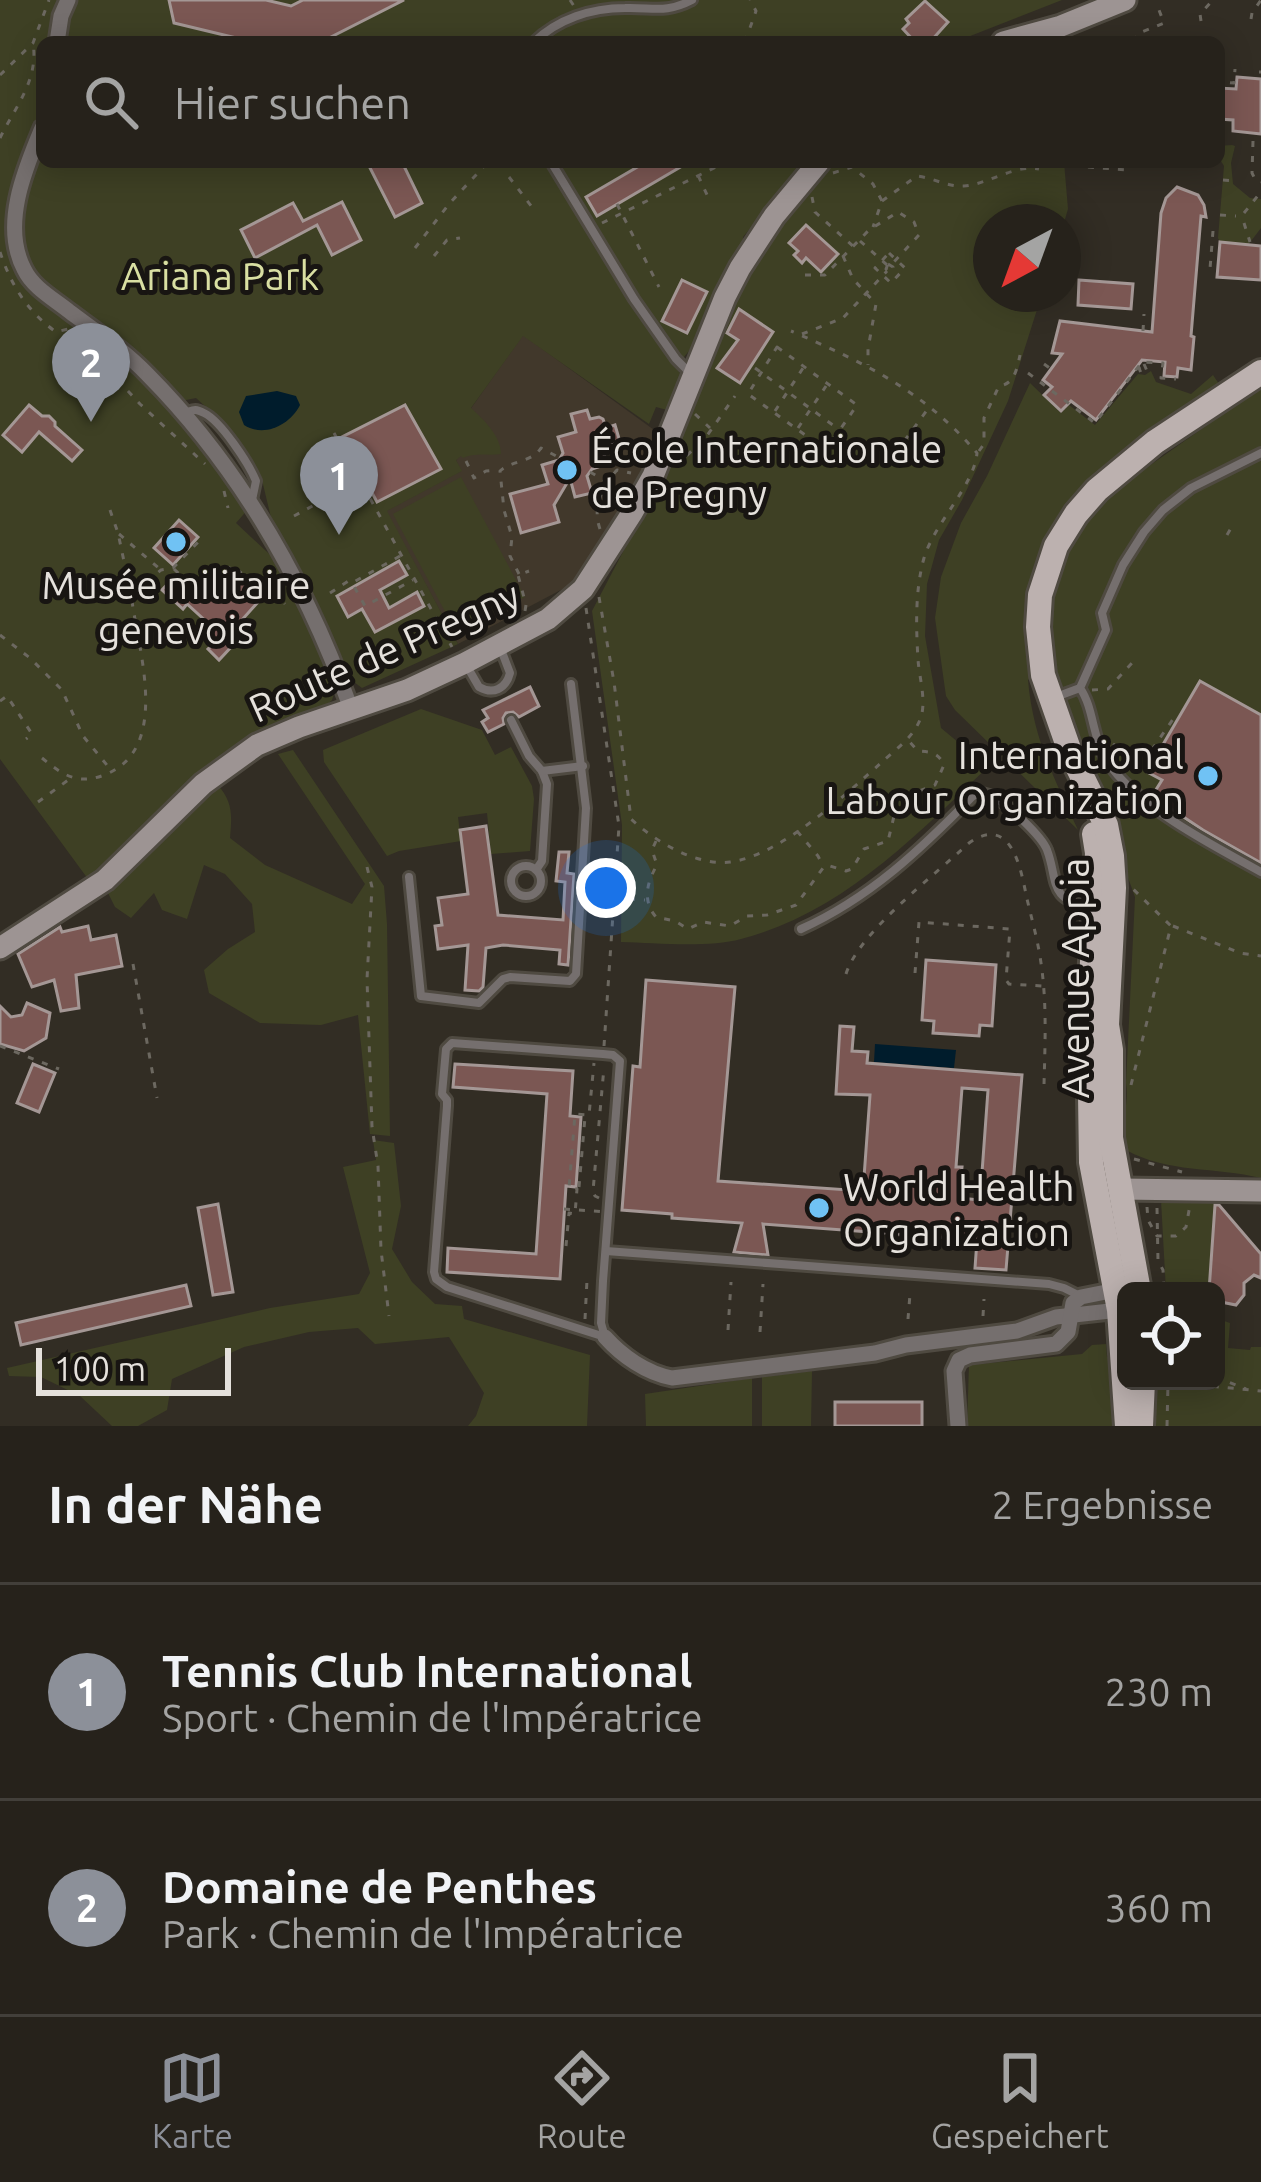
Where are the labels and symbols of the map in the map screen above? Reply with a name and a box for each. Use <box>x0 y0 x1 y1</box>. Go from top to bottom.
north arrow <box>973 204 1081 312</box>
park label: Ariana Park <box>121 254 319 297</box>
pin: 2 <box>52 323 130 422</box>
place label: École Internationale de Pregny <box>591 426 942 515</box>
pin: 1 <box>300 436 378 535</box>
marker: École Internationale de Pregny <box>554 457 580 483</box>
marker: Musée militaire genevois <box>163 529 189 555</box>
place label: Musée militaire genevois <box>42 563 310 651</box>
street label: Route de Pregny <box>242 572 526 730</box>
place label: International Labour Organization <box>825 733 1184 821</box>
marker: International Labour Organization <box>1195 763 1221 789</box>
your location <box>576 858 636 918</box>
street label: Avenue Appia <box>1053 858 1096 1098</box>
place label: World Health Organization <box>843 1165 1075 1253</box>
marker: World Health Organization <box>806 1195 832 1221</box>
scale bar <box>36 1342 231 1395</box>

